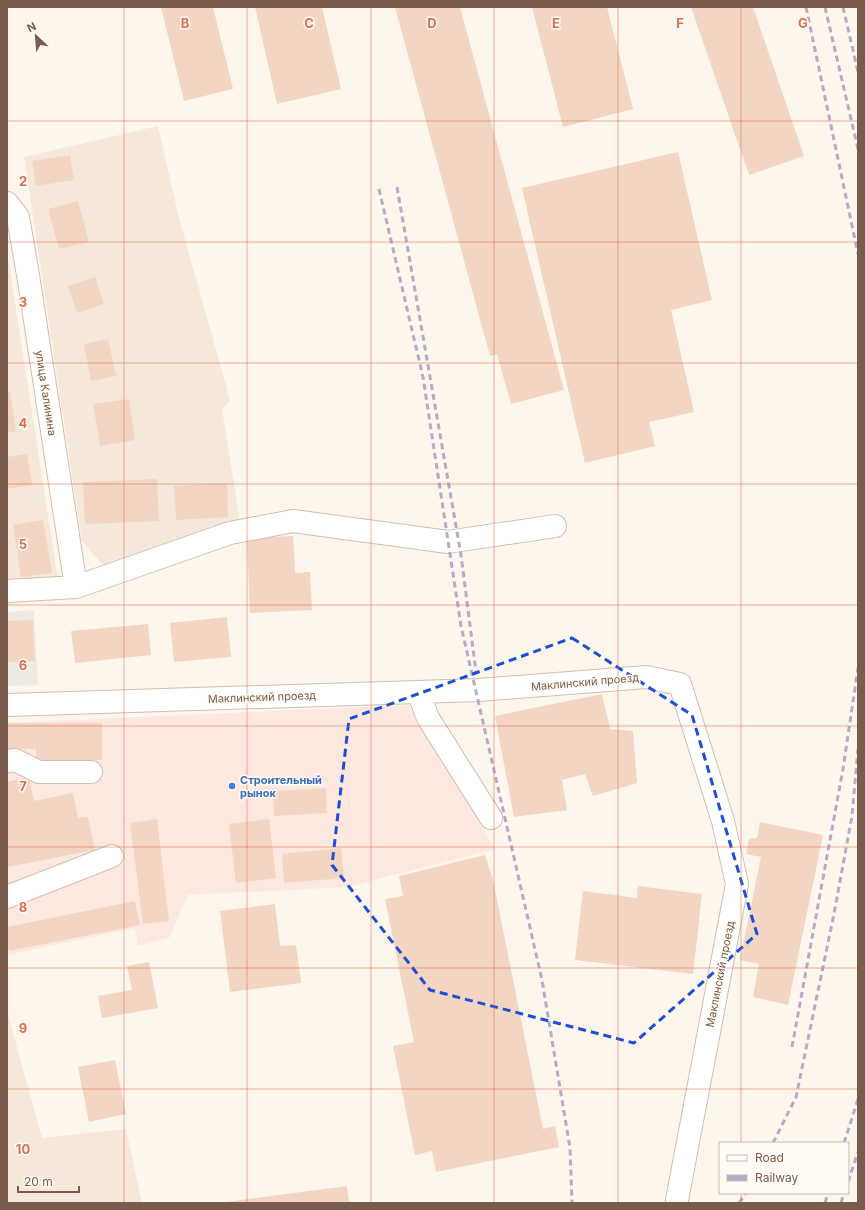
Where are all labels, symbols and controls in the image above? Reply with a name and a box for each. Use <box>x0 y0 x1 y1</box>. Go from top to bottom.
text: B <box>181 15 190 31</box>
text: C <box>304 15 314 31</box>
text: D <box>427 15 437 31</box>
text: E <box>552 15 560 31</box>
text: F <box>676 15 684 31</box>
text: G <box>798 15 808 31</box>
north arrow <box>16 16 56 56</box>
text: N <box>25 19 38 35</box>
text: 2 <box>19 173 27 189</box>
text: 3 <box>19 294 27 310</box>
street label: улица Калинина <box>32 349 60 437</box>
text: 4 <box>19 415 28 431</box>
text: 5 <box>19 536 27 552</box>
text: 6 <box>19 657 27 673</box>
street label: Маклинский проезд <box>530 670 640 694</box>
street label: Маклинский проезд <box>208 688 316 706</box>
place label: Строительный рынок <box>240 773 322 800</box>
text: 7 <box>19 778 27 794</box>
marker: Строительный рынок <box>227 781 237 791</box>
text: 8 <box>19 899 27 915</box>
street label: Маклинский проезд <box>703 919 737 1029</box>
text: 9 <box>19 1020 27 1036</box>
text: 10 <box>16 1141 30 1157</box>
legend <box>719 1142 849 1194</box>
text: Road <box>755 1150 784 1165</box>
scale bar <box>18 1168 79 1194</box>
text: Railway <box>755 1170 799 1185</box>
text: 20 m <box>24 1174 53 1189</box>

